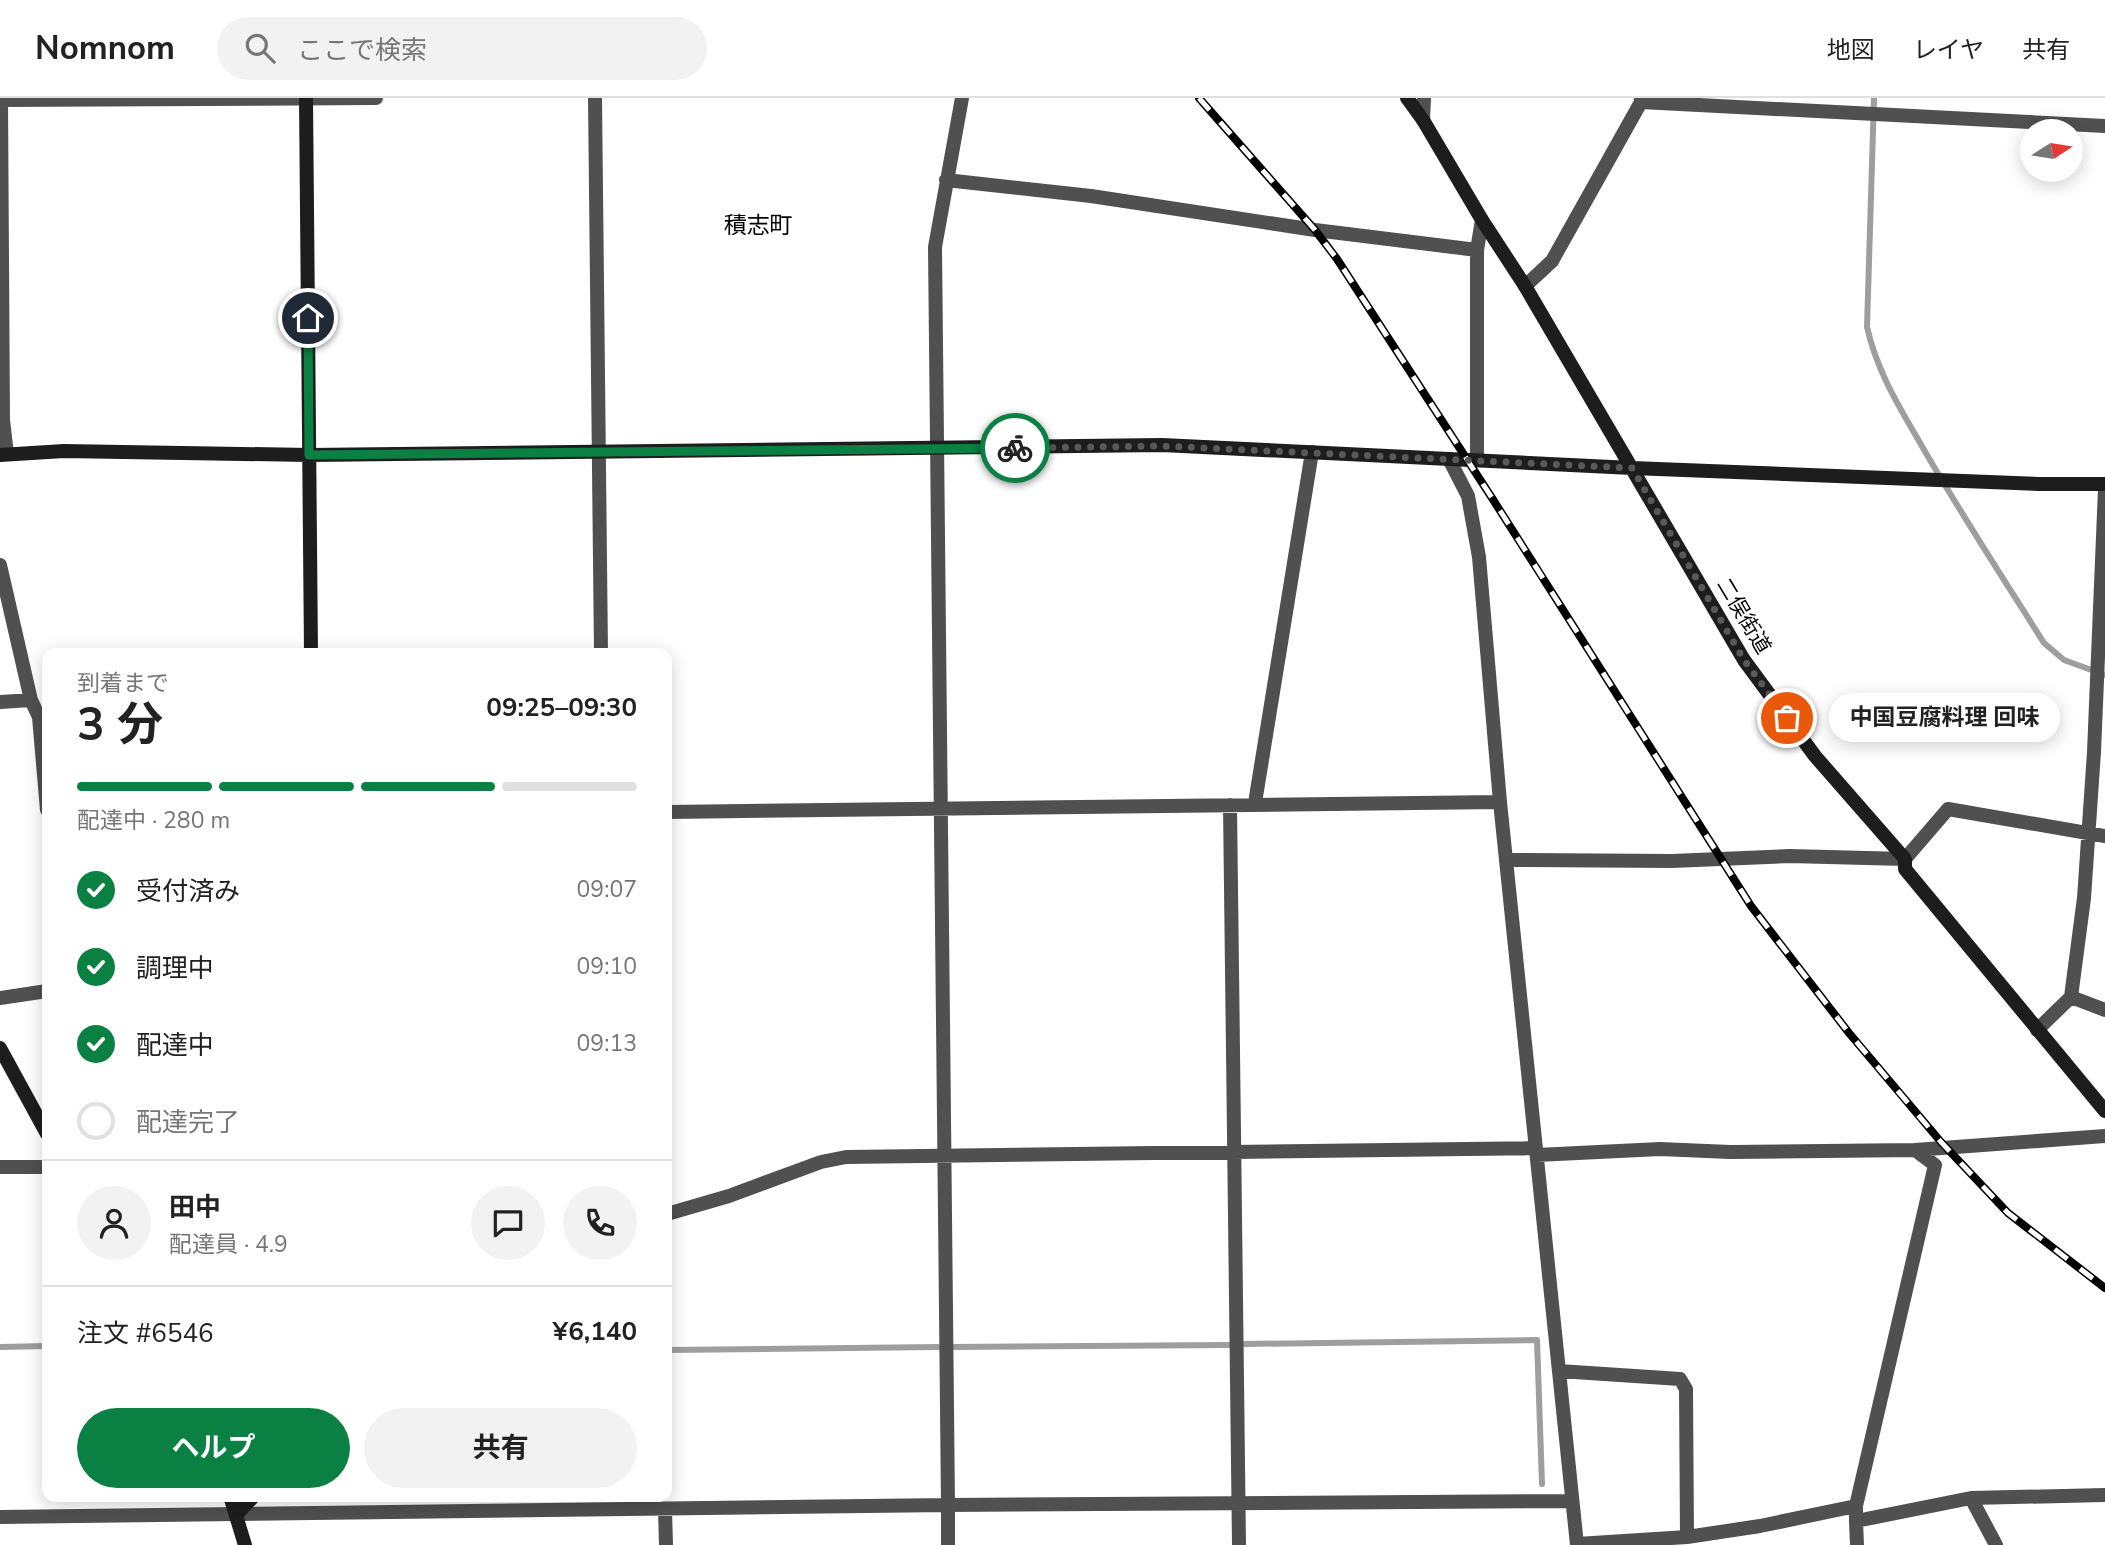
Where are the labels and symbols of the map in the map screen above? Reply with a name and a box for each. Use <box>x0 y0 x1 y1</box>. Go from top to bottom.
north arrow <box>2020 119 2082 182</box>
district label: 積志町 <box>724 210 793 241</box>
pin <box>278 288 338 348</box>
courier <box>980 413 1050 483</box>
street label: 二俣街道 <box>1710 573 1778 659</box>
pin <box>1757 688 1817 748</box>
callout: 中国豆腐料理 回味 <box>1829 694 2060 742</box>

